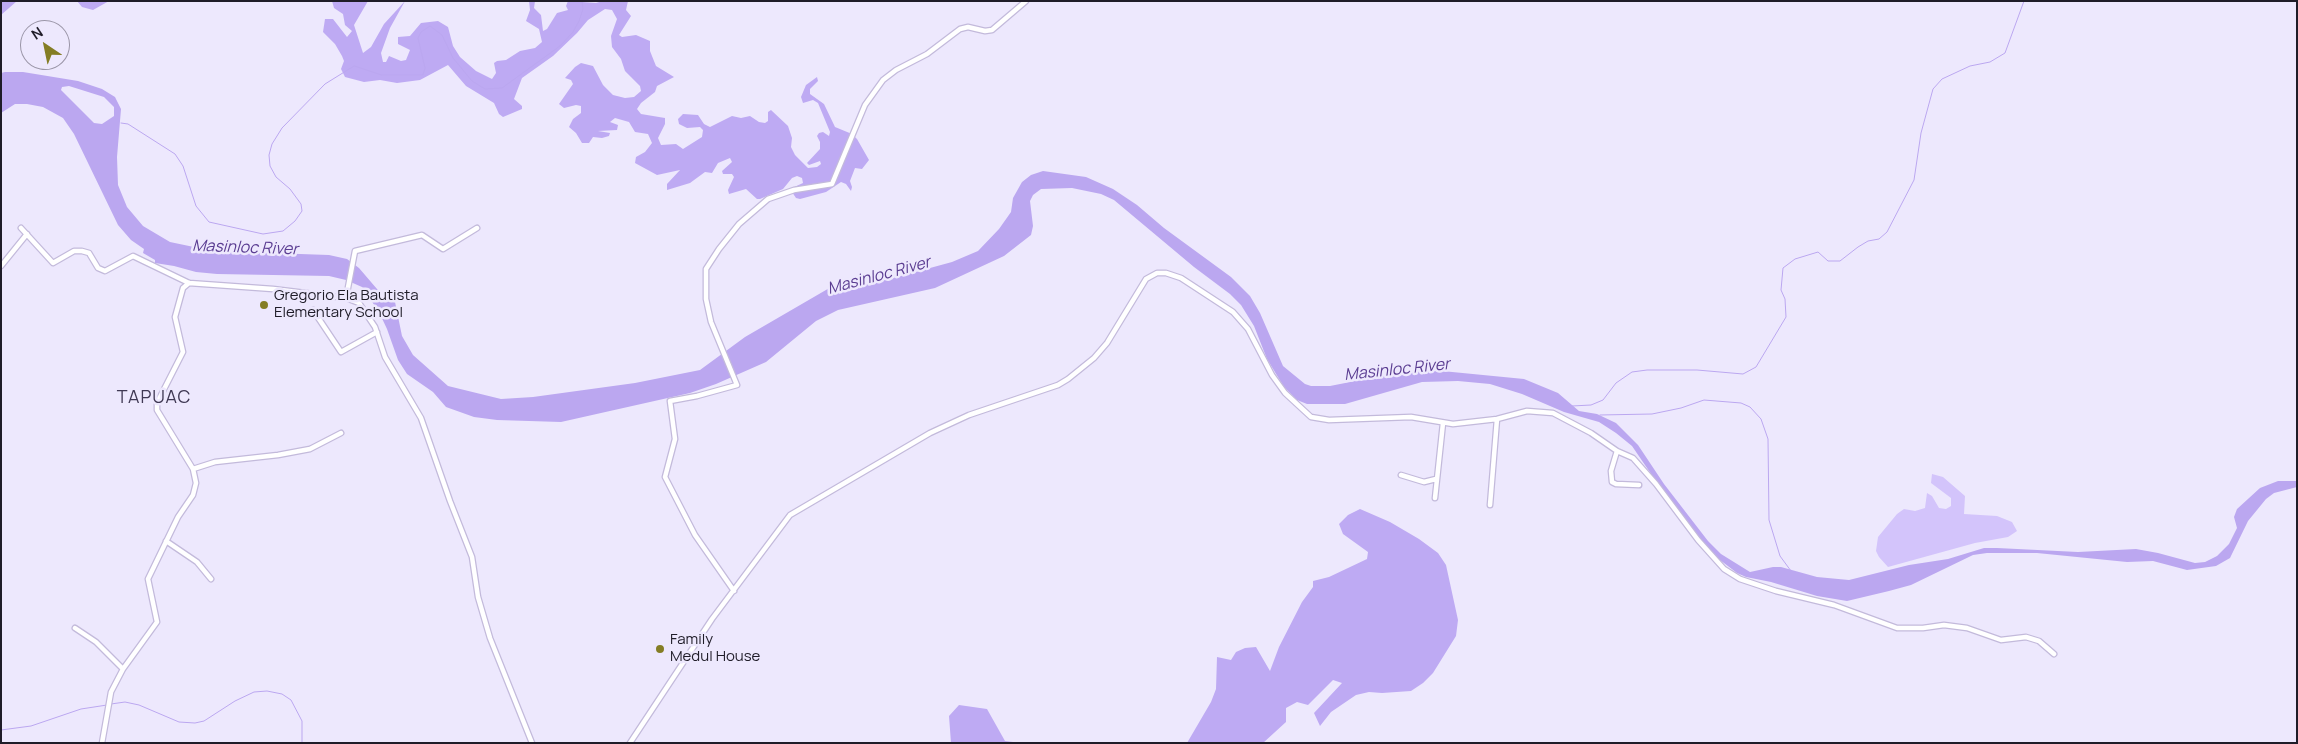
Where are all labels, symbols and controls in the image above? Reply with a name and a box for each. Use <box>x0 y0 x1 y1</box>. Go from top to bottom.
north arrow <box>20 20 70 70</box>
text: N <box>27 22 46 44</box>
water label: Masinloc River <box>192 237 298 259</box>
water label: Masinloc River <box>825 253 933 299</box>
place label: Gregorio Ela Bautista Elementary School <box>274 287 419 322</box>
marker: Gregorio Ela Bautista Elementary School <box>258 299 270 311</box>
water label: Masinloc River <box>1343 355 1451 385</box>
district label: TAPUAC <box>116 387 192 409</box>
place label: Family Medul House <box>670 631 760 666</box>
marker: Family Medul House <box>654 643 666 655</box>

